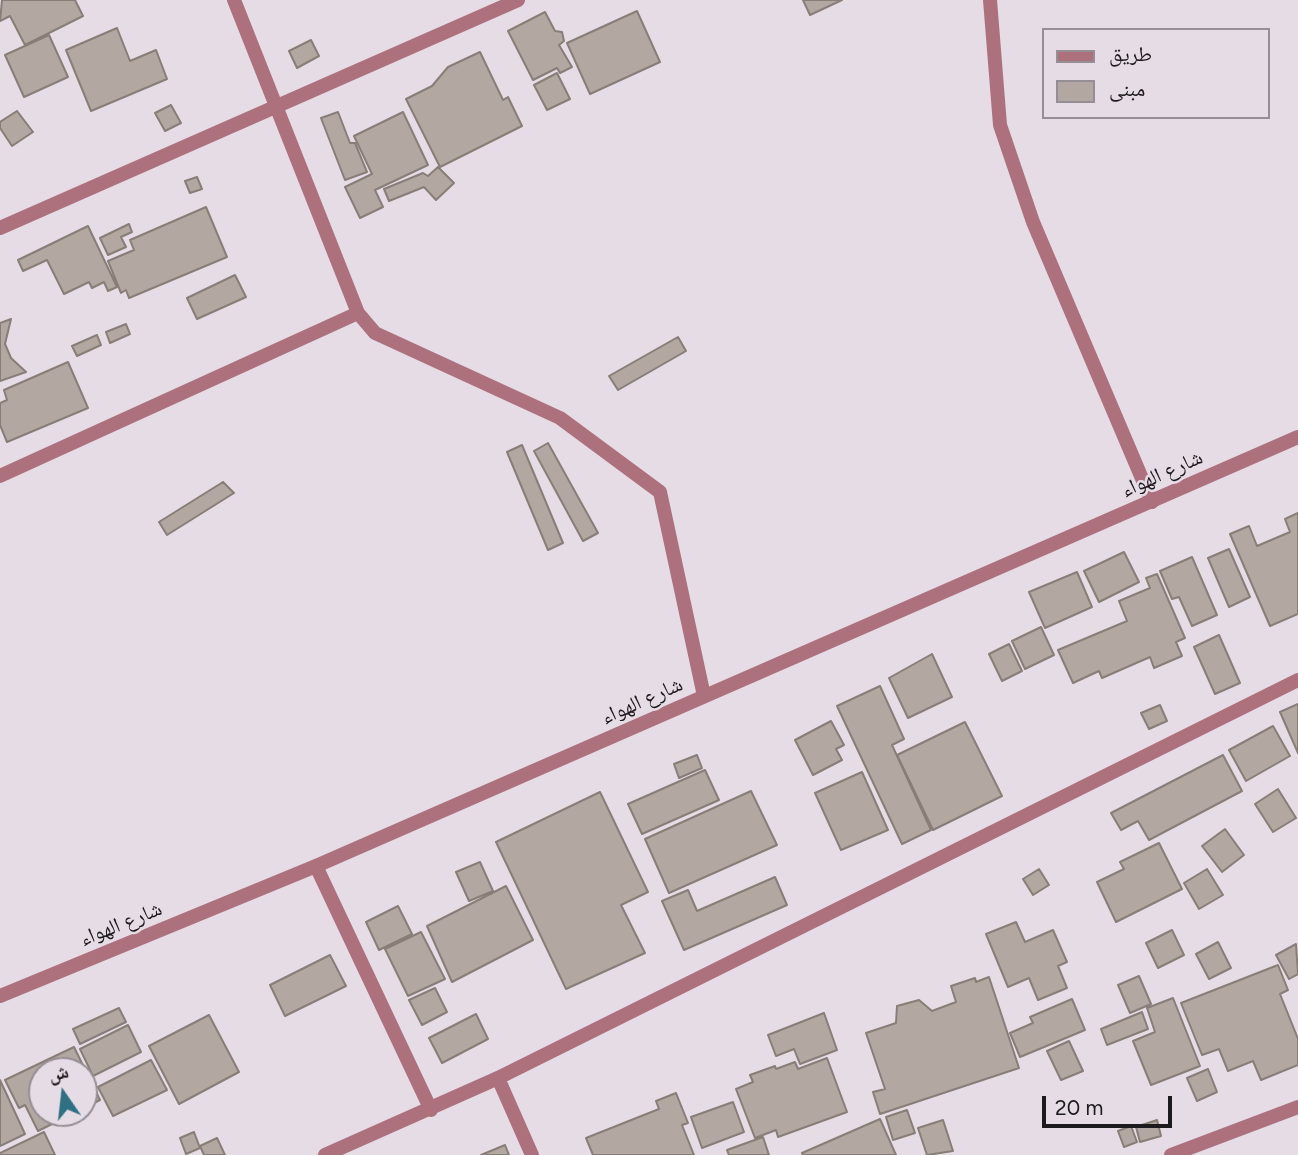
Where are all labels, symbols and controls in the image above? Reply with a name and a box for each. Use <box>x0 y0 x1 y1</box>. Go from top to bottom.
legend <box>1042 28 1270 119</box>
text: طريق <box>1109 41 1152 66</box>
text: مبنى <box>1109 76 1145 101</box>
street label: شارع الهواء <box>1117 445 1207 503</box>
street label: شارع الهواء <box>597 672 687 730</box>
street label: شارع الهواء <box>76 896 166 952</box>
north arrow <box>28 1057 98 1127</box>
text: ش <box>46 1059 71 1087</box>
scale bar <box>1046 1082 1176 1126</box>
text: 20 m <box>1055 1095 1103 1120</box>

